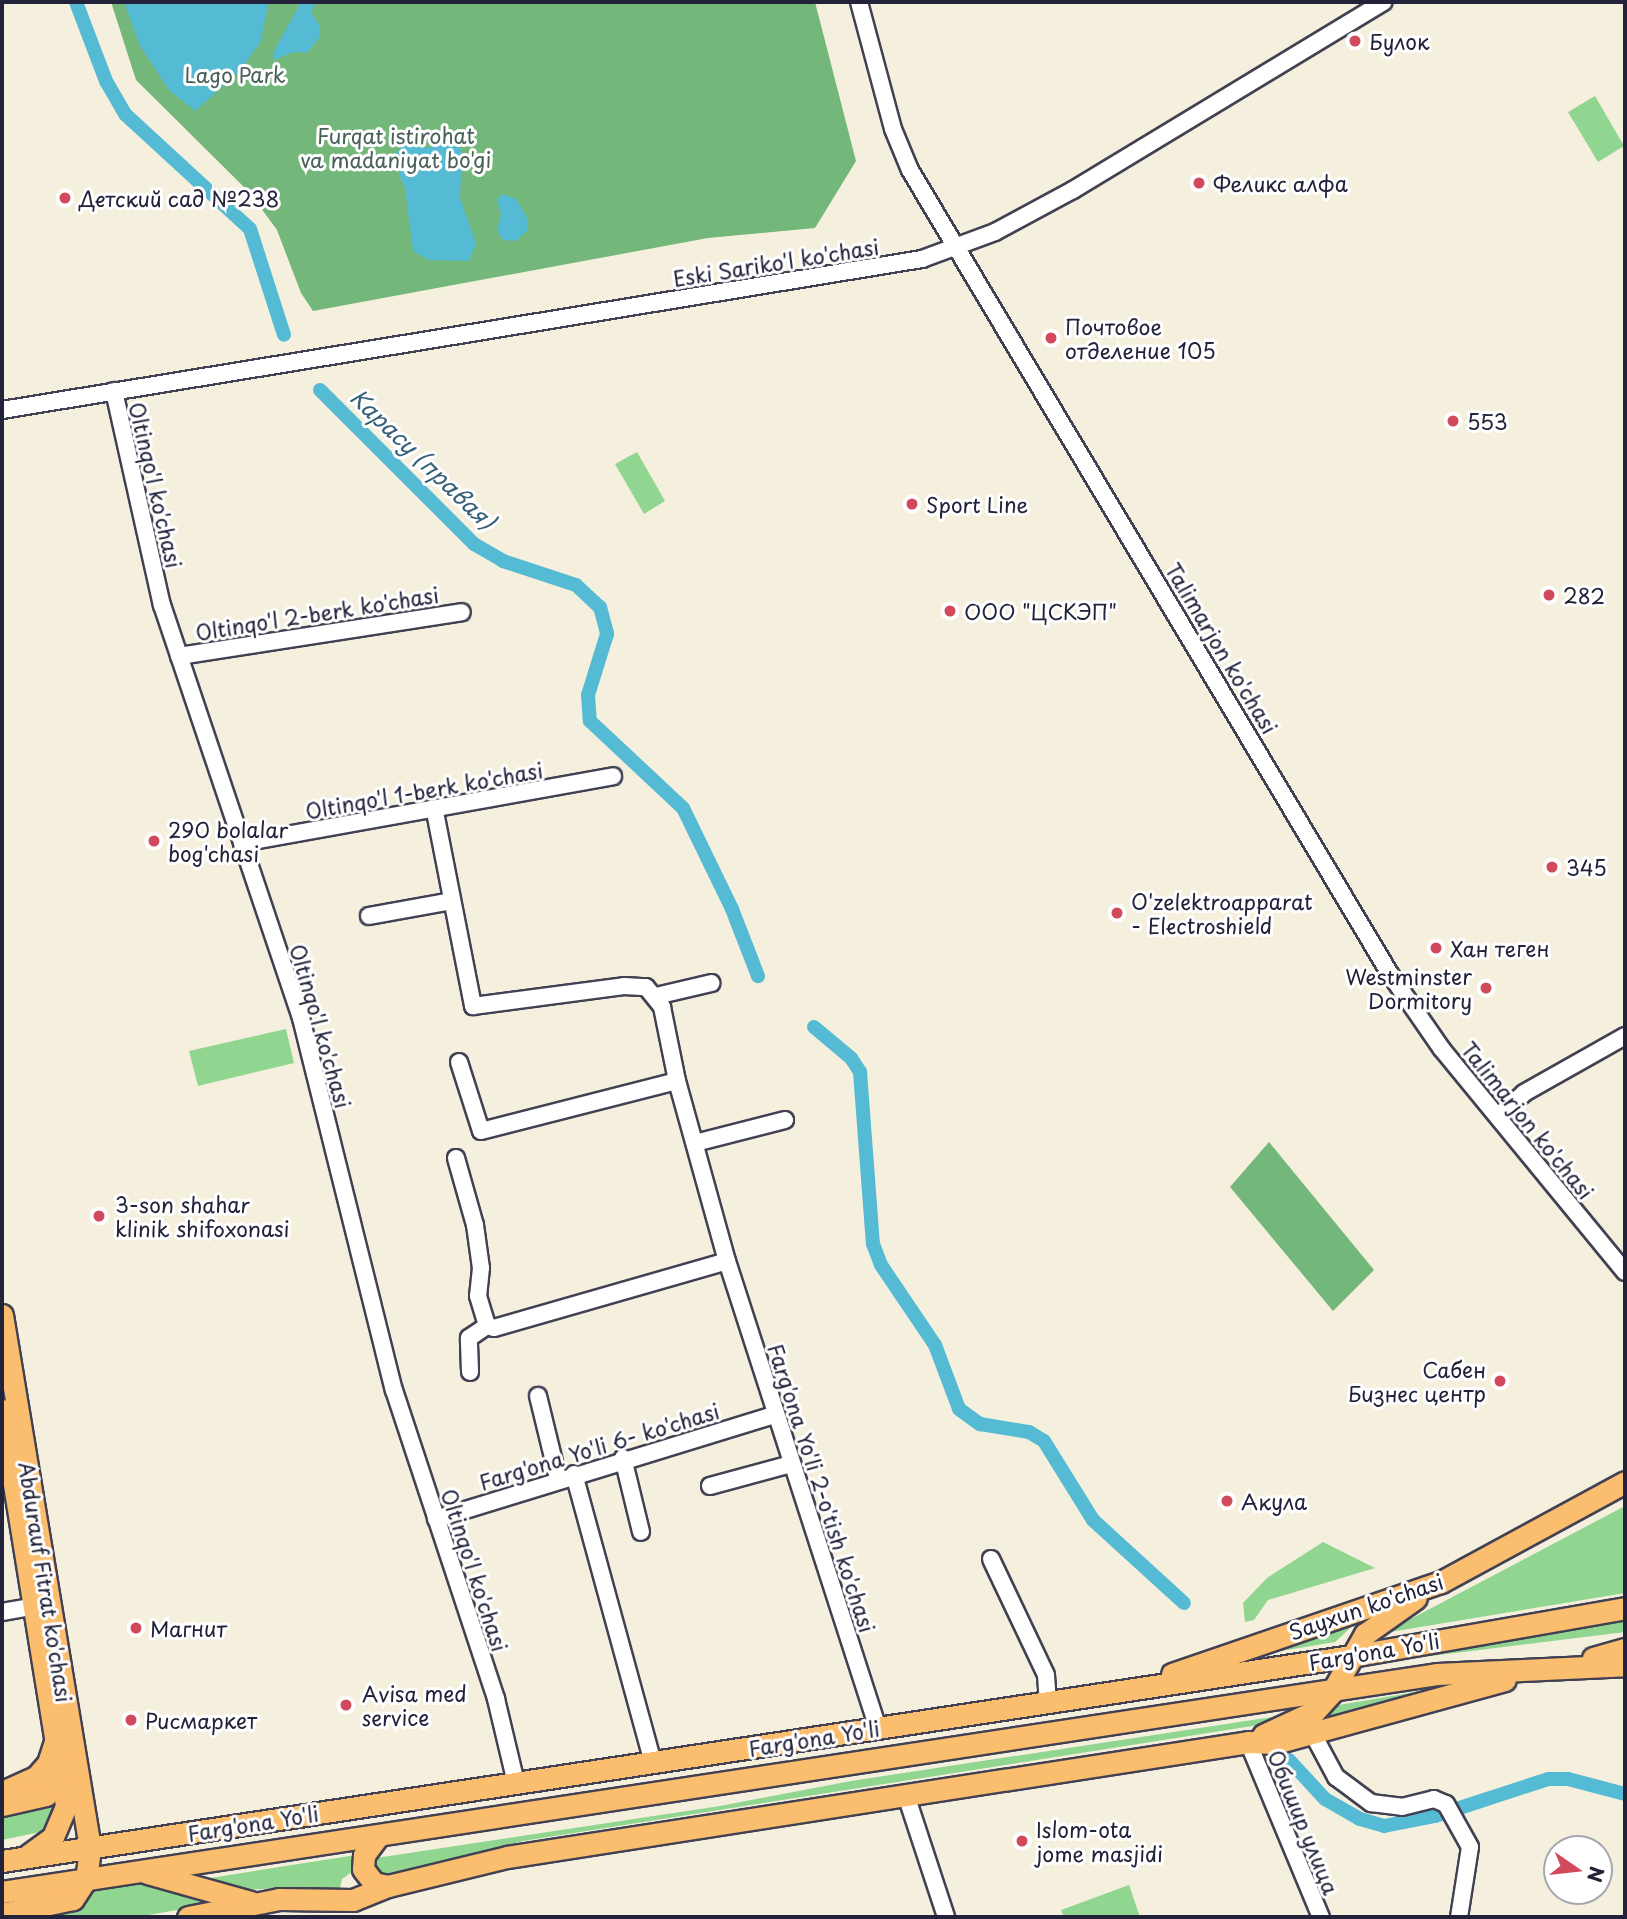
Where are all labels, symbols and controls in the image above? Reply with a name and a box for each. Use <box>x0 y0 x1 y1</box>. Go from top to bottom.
place label: Булок <box>1369 28 1430 54</box>
marker: Булок <box>1347 33 1363 49</box>
park label: Lago Park <box>184 61 286 87</box>
park label: Furqat istirohat va madaniyat bo'gi <box>301 122 491 172</box>
place label: Феликс алфа <box>1213 170 1351 196</box>
marker: Феликс алфа <box>1191 175 1207 191</box>
place label: Детский сад №238 <box>79 185 281 211</box>
marker: Детский сад №238 <box>57 190 73 206</box>
street label: Eski Sariko'l ko'chasi <box>671 233 881 291</box>
place label: Почтовое отделение 105 <box>1065 313 1216 363</box>
marker: Почтовое отделение 105 <box>1043 330 1059 346</box>
water label: Карасу (правая) <box>345 383 501 535</box>
street label: Oltinqo'l ko'chasi <box>125 399 187 571</box>
place label: 553 <box>1467 408 1508 434</box>
marker: 553 <box>1445 413 1461 429</box>
place label: Sport Line <box>926 491 1030 517</box>
marker: Sport Line <box>904 496 920 512</box>
street label: Talimarjon ko'chasi <box>1161 558 1283 738</box>
street label: Oltinqo'l 2-berk ko'chasi <box>193 581 441 645</box>
place label: 282 <box>1563 582 1605 608</box>
marker: 282 <box>1541 587 1557 603</box>
place label: ООО "ЦСКЭП" <box>964 598 1117 624</box>
marker: ООО "ЦСКЭП" <box>942 603 958 619</box>
street label: Oltinqo'l 1-berk ko'chasi <box>303 757 545 823</box>
place label: 290 bolalar bog'chasi <box>168 816 288 866</box>
marker: 290 bolalar bog'chasi <box>146 833 162 849</box>
place label: 345 <box>1566 854 1607 880</box>
marker: 345 <box>1544 859 1560 875</box>
place label: O'zelektroapparat - Electroshield <box>1131 888 1313 938</box>
marker: O'zelektroapparat - Electroshield <box>1109 905 1125 921</box>
place label: Хан теген <box>1450 935 1551 961</box>
marker: Хан теген <box>1428 940 1444 956</box>
street label: Oltinqo'l ko'chasi <box>285 941 357 1111</box>
place label: Westminster Dormitory <box>1345 963 1472 1013</box>
marker: Westminster Dormitory <box>1478 980 1494 996</box>
street label: Talimarjon ko'chasi <box>1457 1036 1599 1204</box>
place label: 3-son shahar klinik shifoxonasi <box>115 1191 290 1241</box>
marker: 3-son shahar klinik shifoxonasi <box>89 1206 109 1226</box>
street label: Farg'ona Yo'li 2-o'tish ko'chasi <box>763 1340 881 1636</box>
place label: Сабен Бизнес центр <box>1347 1356 1486 1406</box>
marker: Сабен Бизнес центр <box>1492 1373 1508 1389</box>
street label: Farg'ona Yo'li 6- ko'chasi <box>475 1397 723 1495</box>
street label: Abdurauf Fitrat ko'chasi <box>14 1459 78 1705</box>
street label: Oltinqo'l ko'chasi <box>437 1485 513 1655</box>
place label: Акула <box>1241 1488 1307 1514</box>
marker: Акула <box>1219 1493 1235 1509</box>
street label: Sayxun ko'chasi <box>1286 1568 1446 1644</box>
place label: Магнит <box>150 1615 227 1641</box>
marker: Магнит <box>128 1620 144 1636</box>
street label: Farg'ona Yo'li <box>1306 1627 1442 1675</box>
place label: Avisa med service <box>362 1680 467 1730</box>
marker: Avisa med service <box>336 1695 356 1715</box>
place label: Рисмаркет <box>145 1707 257 1733</box>
marker: Рисмаркет <box>123 1712 139 1728</box>
street label: Farg'ona Yo'li <box>746 1715 882 1761</box>
street label: Обишир улица <box>1263 1746 1345 1898</box>
street label: Farg'ona Yo'li <box>185 1800 321 1846</box>
place label: Islom-ota jome masjidi <box>1036 1816 1164 1866</box>
marker: Islom-ota jome masjidi <box>1014 1833 1030 1849</box>
north arrow <box>1543 1835 1613 1905</box>
text: N <box>1581 1864 1612 1885</box>

